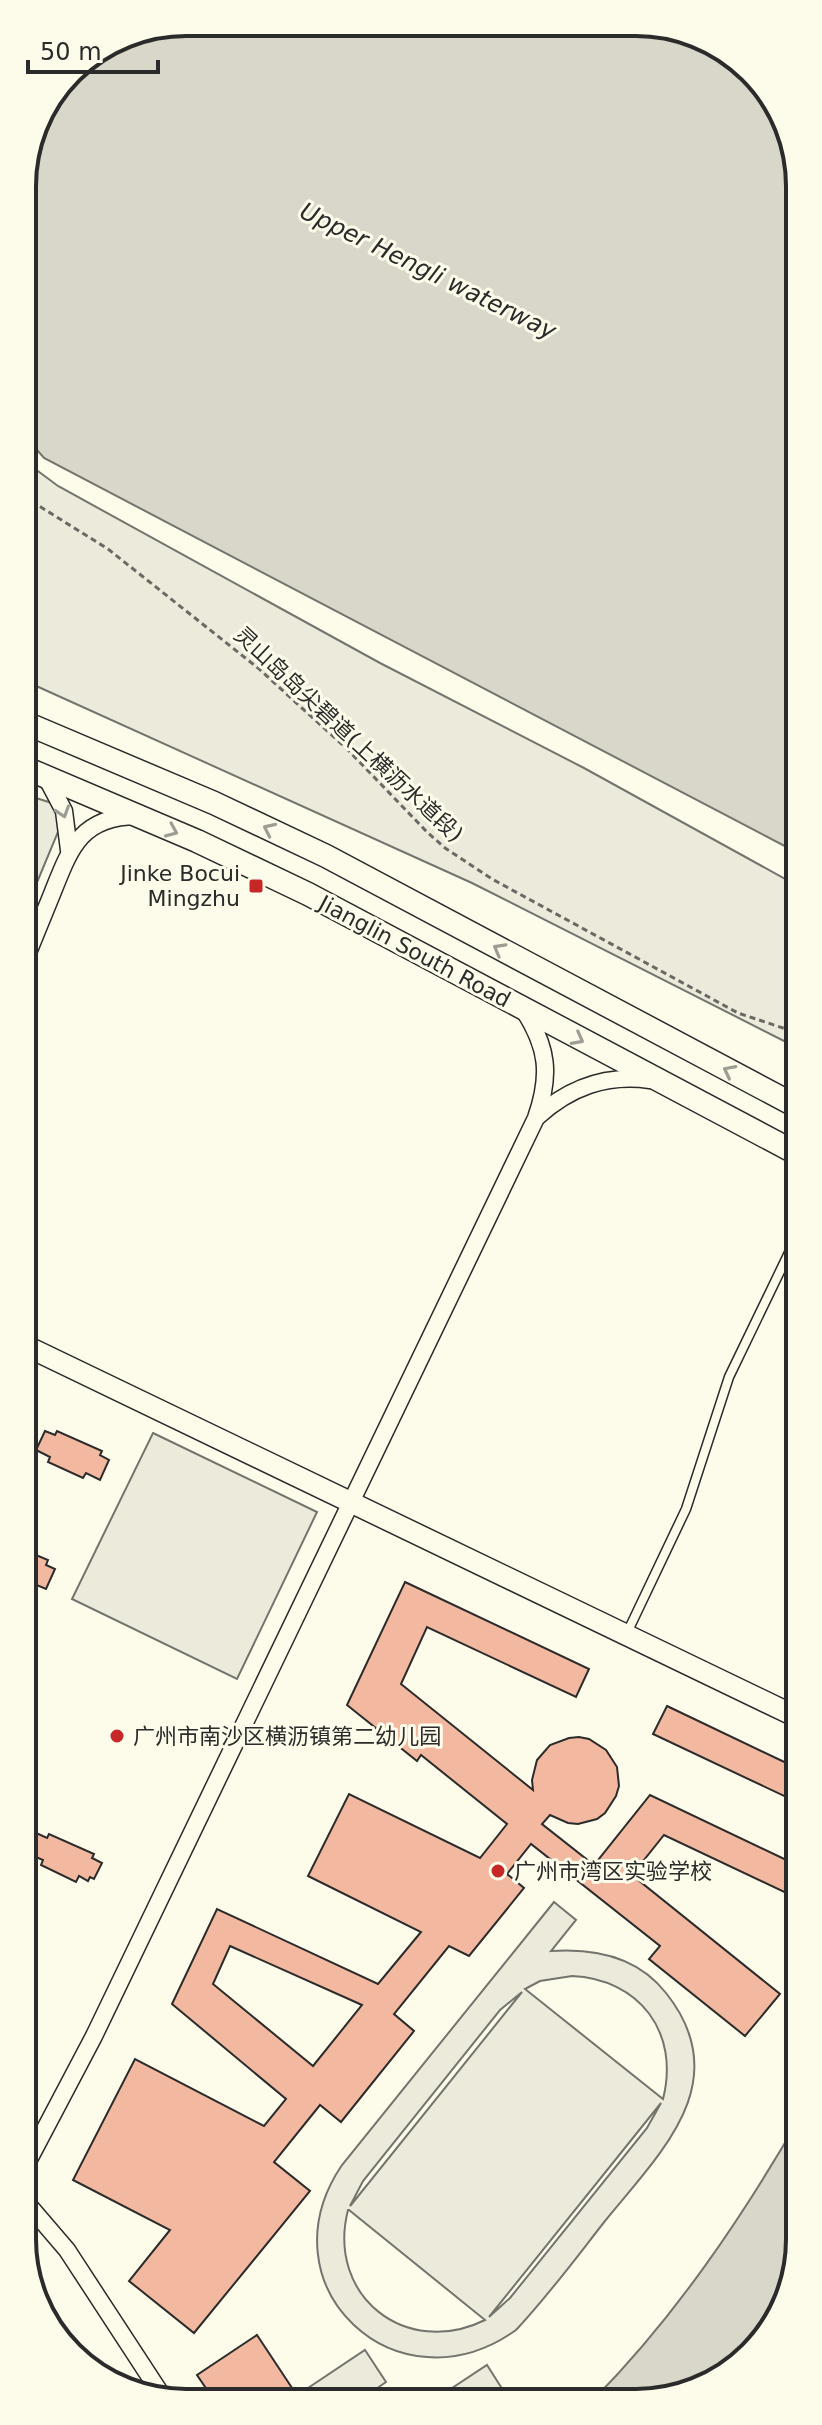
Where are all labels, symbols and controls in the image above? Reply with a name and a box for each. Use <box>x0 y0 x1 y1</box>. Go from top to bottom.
scale bar <box>28 24 158 74</box>
text: 50 m <box>40 38 102 66</box>
water label: Upper Hengli waterway <box>295 197 561 346</box>
street label: 灵山岛岛尖碧道(上横沥水道段) <box>229 622 468 847</box>
one-way arrow <box>54 804 70 818</box>
one-way arrow <box>164 821 178 838</box>
one-way arrow <box>262 823 277 839</box>
place label: Jinke Bocui Mingzhu <box>118 861 240 911</box>
marker: Jinke Bocui Mingzhu <box>247 877 265 895</box>
street label: Jianglin South Road <box>313 889 515 1013</box>
one-way arrow <box>494 943 508 959</box>
one-way arrow <box>569 1029 584 1044</box>
one-way arrow <box>722 1066 737 1081</box>
place label: 广州市南沙区横沥镇第二幼儿园 <box>133 1724 441 1749</box>
marker: 广州市南沙区横沥镇第二幼儿园 <box>108 1727 126 1745</box>
place label: 广州市湾区实验学校 <box>514 1859 712 1884</box>
marker: 广州市湾区实验学校 <box>489 1862 507 1880</box>

